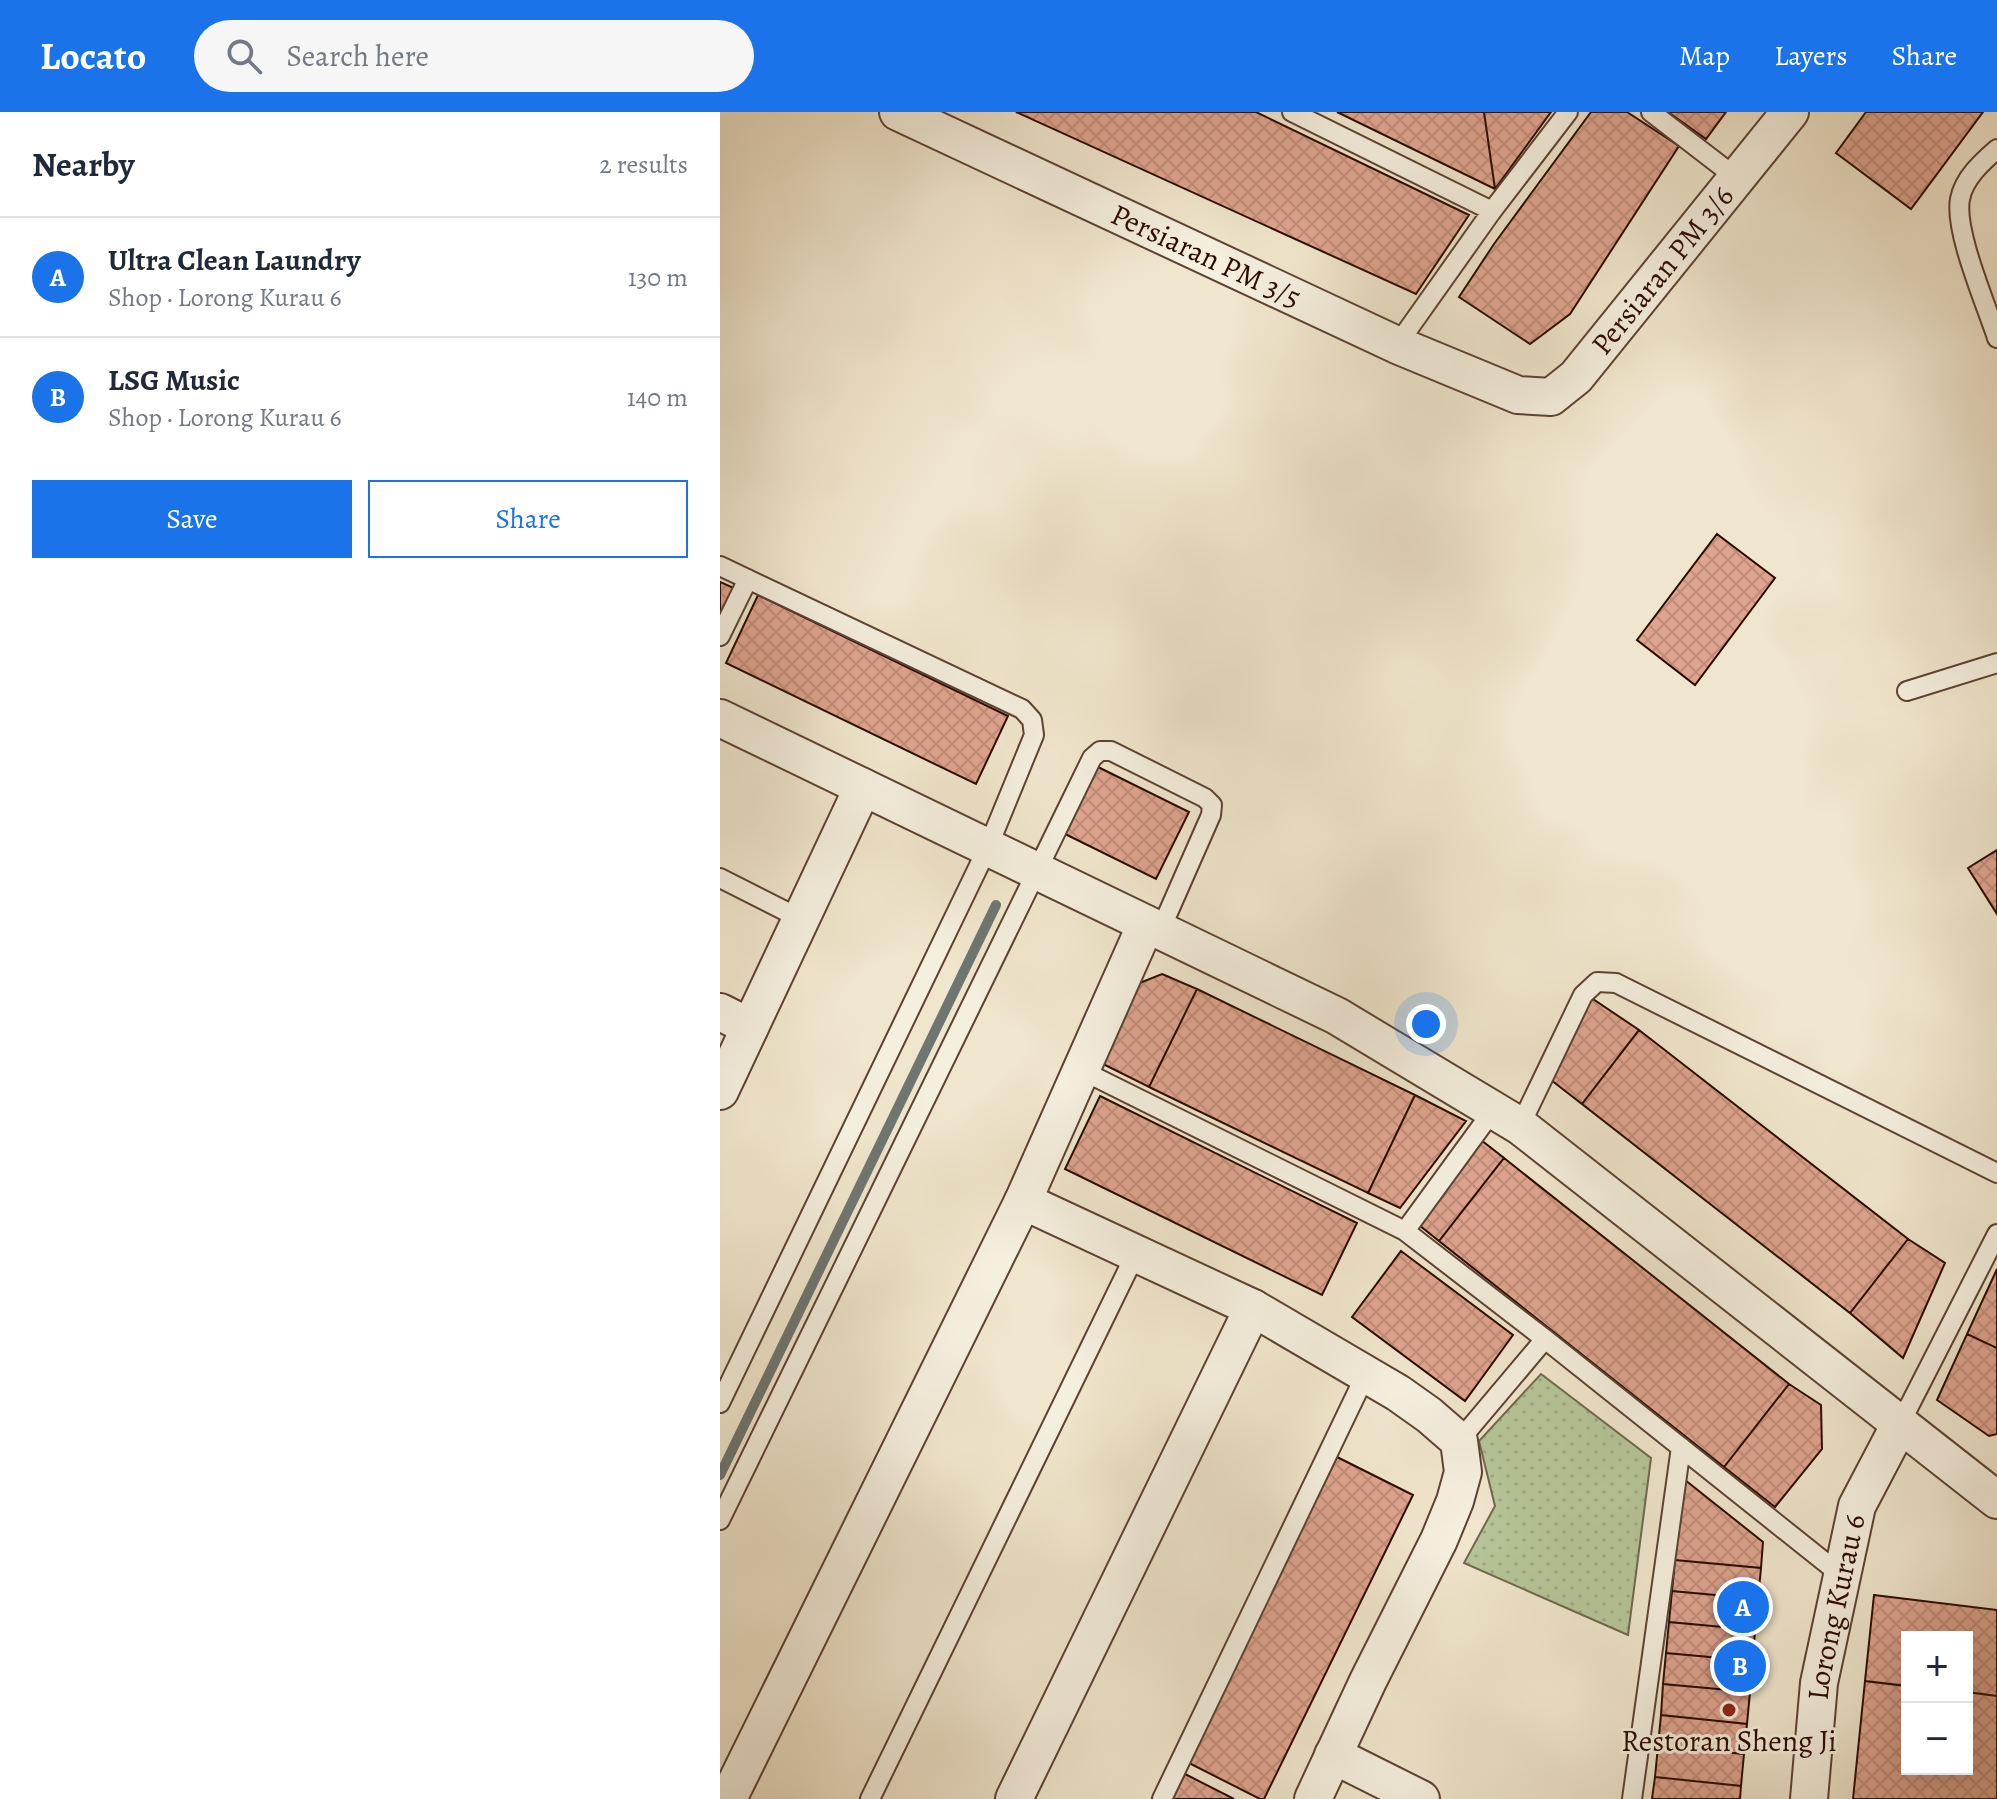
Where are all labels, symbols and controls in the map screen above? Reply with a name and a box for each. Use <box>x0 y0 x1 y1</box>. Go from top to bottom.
search box <box>194 20 754 92</box>
text: Locato <box>40 30 146 82</box>
icon: search <box>222 34 266 78</box>
text: Search here <box>286 36 429 76</box>
text: Map <box>1679 37 1730 75</box>
text: Layers <box>1774 37 1847 75</box>
text: Share <box>1891 37 1957 75</box>
text: Nearby <box>32 141 135 188</box>
text: 2 results <box>599 147 688 182</box>
street label: Persiaran PM 3/6 <box>1582 177 1743 363</box>
street label: Persiaran PM 3/5 <box>1105 194 1308 317</box>
text: Ultra Clean Laundry <box>108 240 361 280</box>
text: A <box>50 260 66 295</box>
text: 130 m <box>628 260 688 295</box>
text: Shop · Lorong Kurau 6 <box>108 280 342 315</box>
text: LSG Music <box>108 360 240 400</box>
text: B <box>50 380 66 415</box>
text: 140 m <box>627 380 688 415</box>
text: Shop · Lorong Kurau 6 <box>108 400 342 435</box>
button: Save <box>32 480 352 558</box>
button: Share <box>368 480 688 558</box>
your location <box>1406 1004 1446 1044</box>
street label: Lorong Kurau 6 <box>1798 1510 1875 1702</box>
pin: A <box>1717 1577 1769 1637</box>
map controls <box>1901 1631 1973 1775</box>
button: + <box>1901 1631 1973 1703</box>
pin: B <box>1714 1636 1766 1696</box>
marker: Restoran Sheng Ji <box>1720 1701 1738 1719</box>
button: − <box>1901 1703 1973 1775</box>
place label: Restoran Sheng Ji <box>1621 1721 1837 1761</box>

